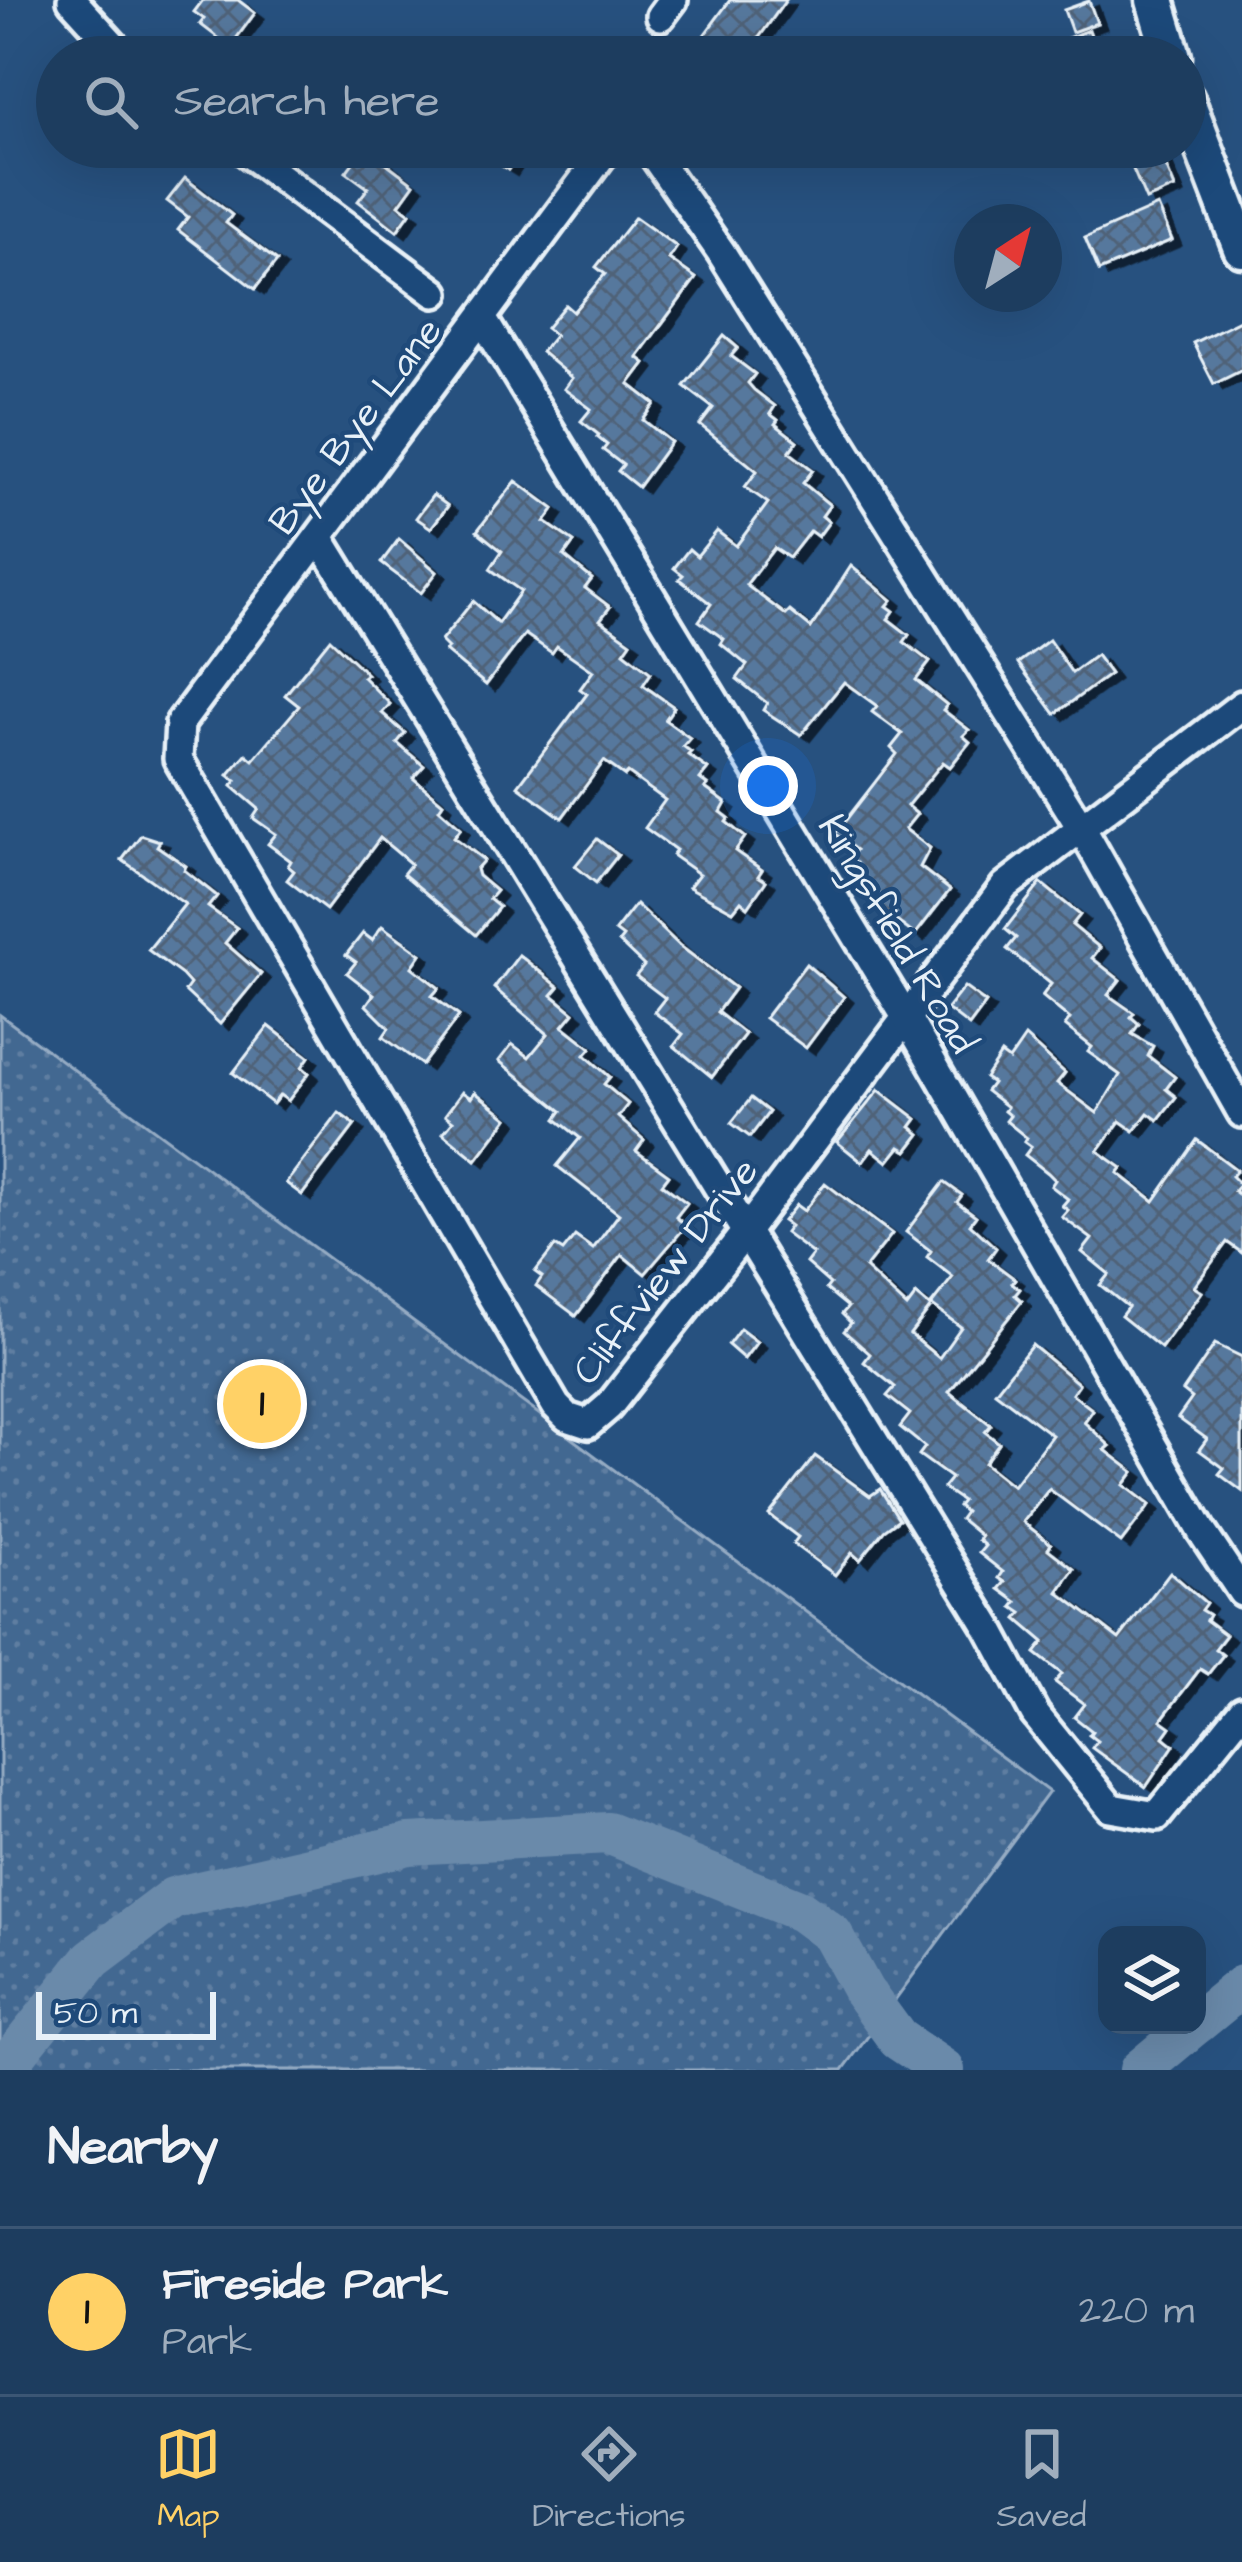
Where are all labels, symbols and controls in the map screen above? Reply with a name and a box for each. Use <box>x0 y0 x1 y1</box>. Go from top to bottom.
search box <box>36 36 1206 168</box>
icon: search <box>78 69 144 135</box>
text: Search here <box>174 71 440 133</box>
north arrow <box>954 204 1062 312</box>
street label: Bye Bye Lane <box>257 307 457 547</box>
your location <box>738 756 798 816</box>
street label: Kingsfield Road <box>804 805 989 1064</box>
street label: Cliffview Drive <box>561 1147 772 1397</box>
pin: 1 <box>223 1359 301 1449</box>
map controls <box>1098 1926 1206 2034</box>
button: layers <box>1098 1926 1206 2034</box>
scale bar <box>36 1986 216 2039</box>
text: 50 m <box>54 1990 137 2036</box>
text: Nearby <box>48 2113 218 2184</box>
text: Fireside Park <box>162 2254 448 2316</box>
text: 1 <box>85 2285 90 2339</box>
text: 220 m <box>1079 2285 1194 2339</box>
text: Park <box>162 2316 252 2370</box>
tab: Map <box>155 2421 221 2539</box>
tab: Directions <box>532 2421 686 2539</box>
tab: Saved <box>997 2421 1087 2539</box>

